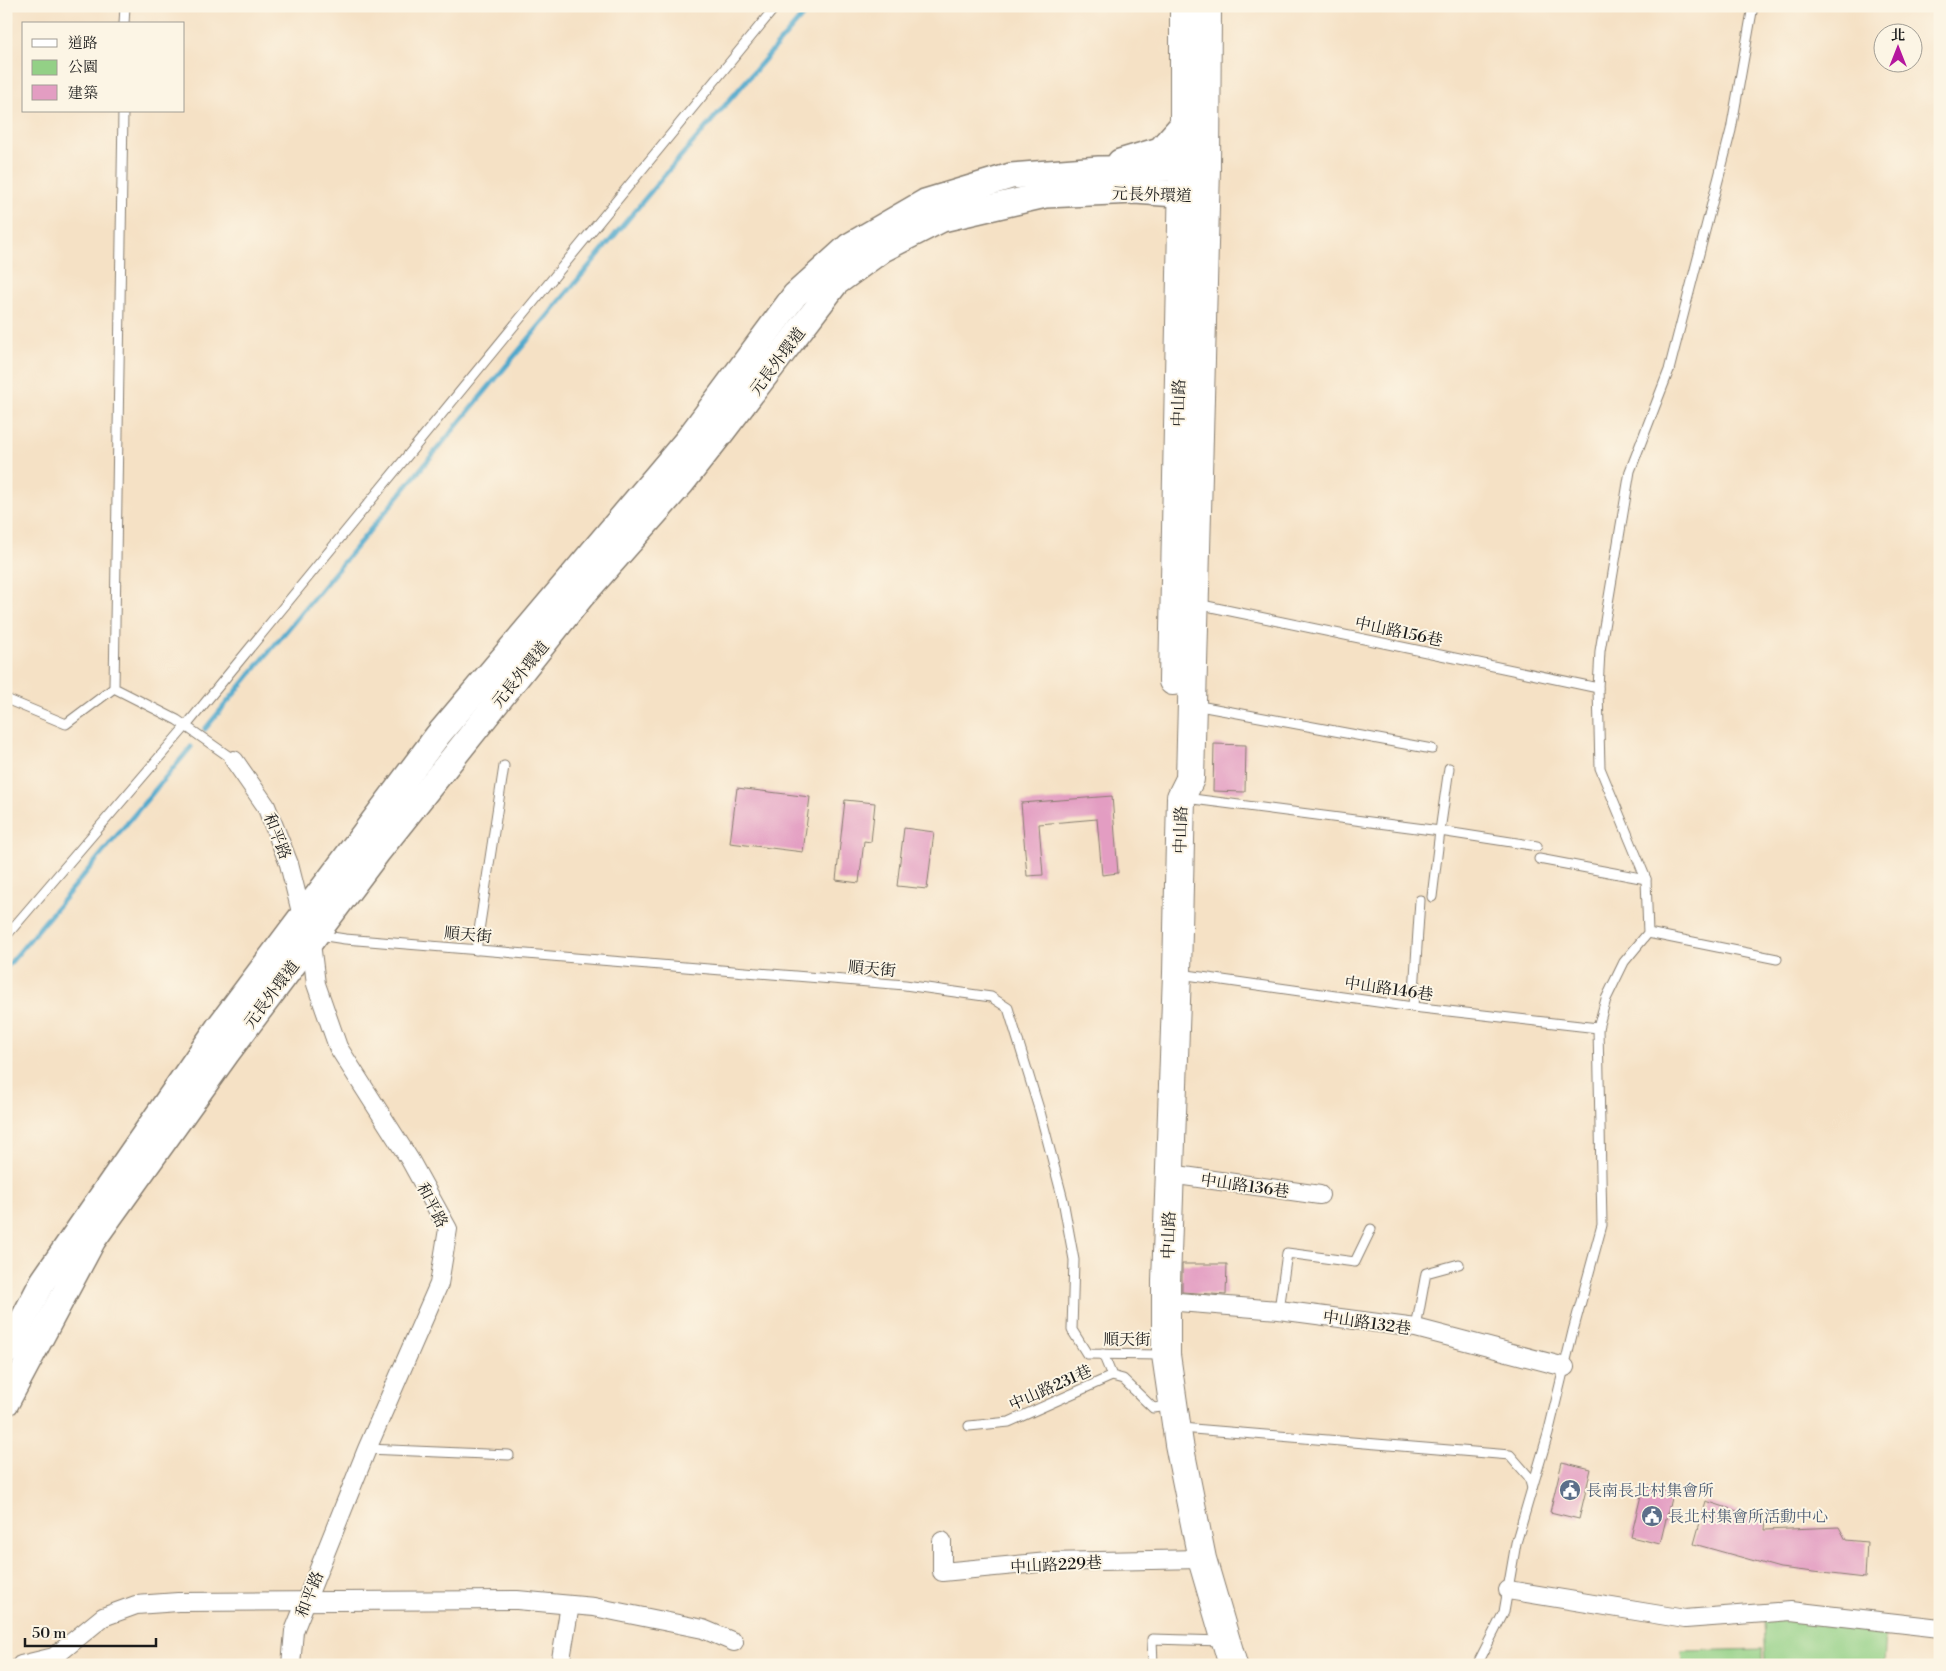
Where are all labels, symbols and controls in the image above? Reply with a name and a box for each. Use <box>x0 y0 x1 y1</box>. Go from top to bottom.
legend <box>22 22 185 112</box>
north arrow <box>1874 22 1924 72</box>
text: 北 <box>1891 27 1905 45</box>
text: 道路 <box>68 34 98 53</box>
text: 公園 <box>68 58 98 77</box>
text: 建築 <box>68 84 98 103</box>
street label: 元長外環道 <box>1112 184 1192 206</box>
street label: 元長外環道 <box>746 324 810 400</box>
street label: 中山路 <box>1169 379 1189 427</box>
street label: 中山路156巷 <box>1353 613 1445 651</box>
street label: 元長外環道 <box>488 637 554 712</box>
street label: 中山路 <box>1171 806 1191 854</box>
street label: 和平路 <box>259 810 295 862</box>
street label: 順天街 <box>443 923 493 947</box>
street label: 元長外環道 <box>240 957 304 1033</box>
street label: 順天街 <box>847 957 897 981</box>
street label: 中山路146巷 <box>1343 973 1435 1005</box>
street label: 中山路136巷 <box>1199 1170 1291 1202</box>
street label: 和平路 <box>412 1180 452 1231</box>
street label: 中山路 <box>1158 1211 1180 1259</box>
street label: 中山路132巷 <box>1321 1307 1412 1339</box>
street label: 順天街 <box>1103 1330 1151 1350</box>
street label: 中山路231巷 <box>1006 1361 1095 1415</box>
public building icon: 長南長北村集會所 <box>1558 1478 1582 1502</box>
place label: 長南長北村集會所 <box>1586 1481 1714 1501</box>
public building icon: 長北村集會所活動中心 <box>1640 1504 1664 1528</box>
place label: 長北村集會所活動中心 <box>1668 1507 1828 1527</box>
street label: 中山路229巷 <box>1010 1553 1102 1577</box>
street label: 和平路 <box>292 1568 328 1620</box>
scale bar <box>25 1616 156 1648</box>
text: 50 m <box>32 1624 66 1643</box>

